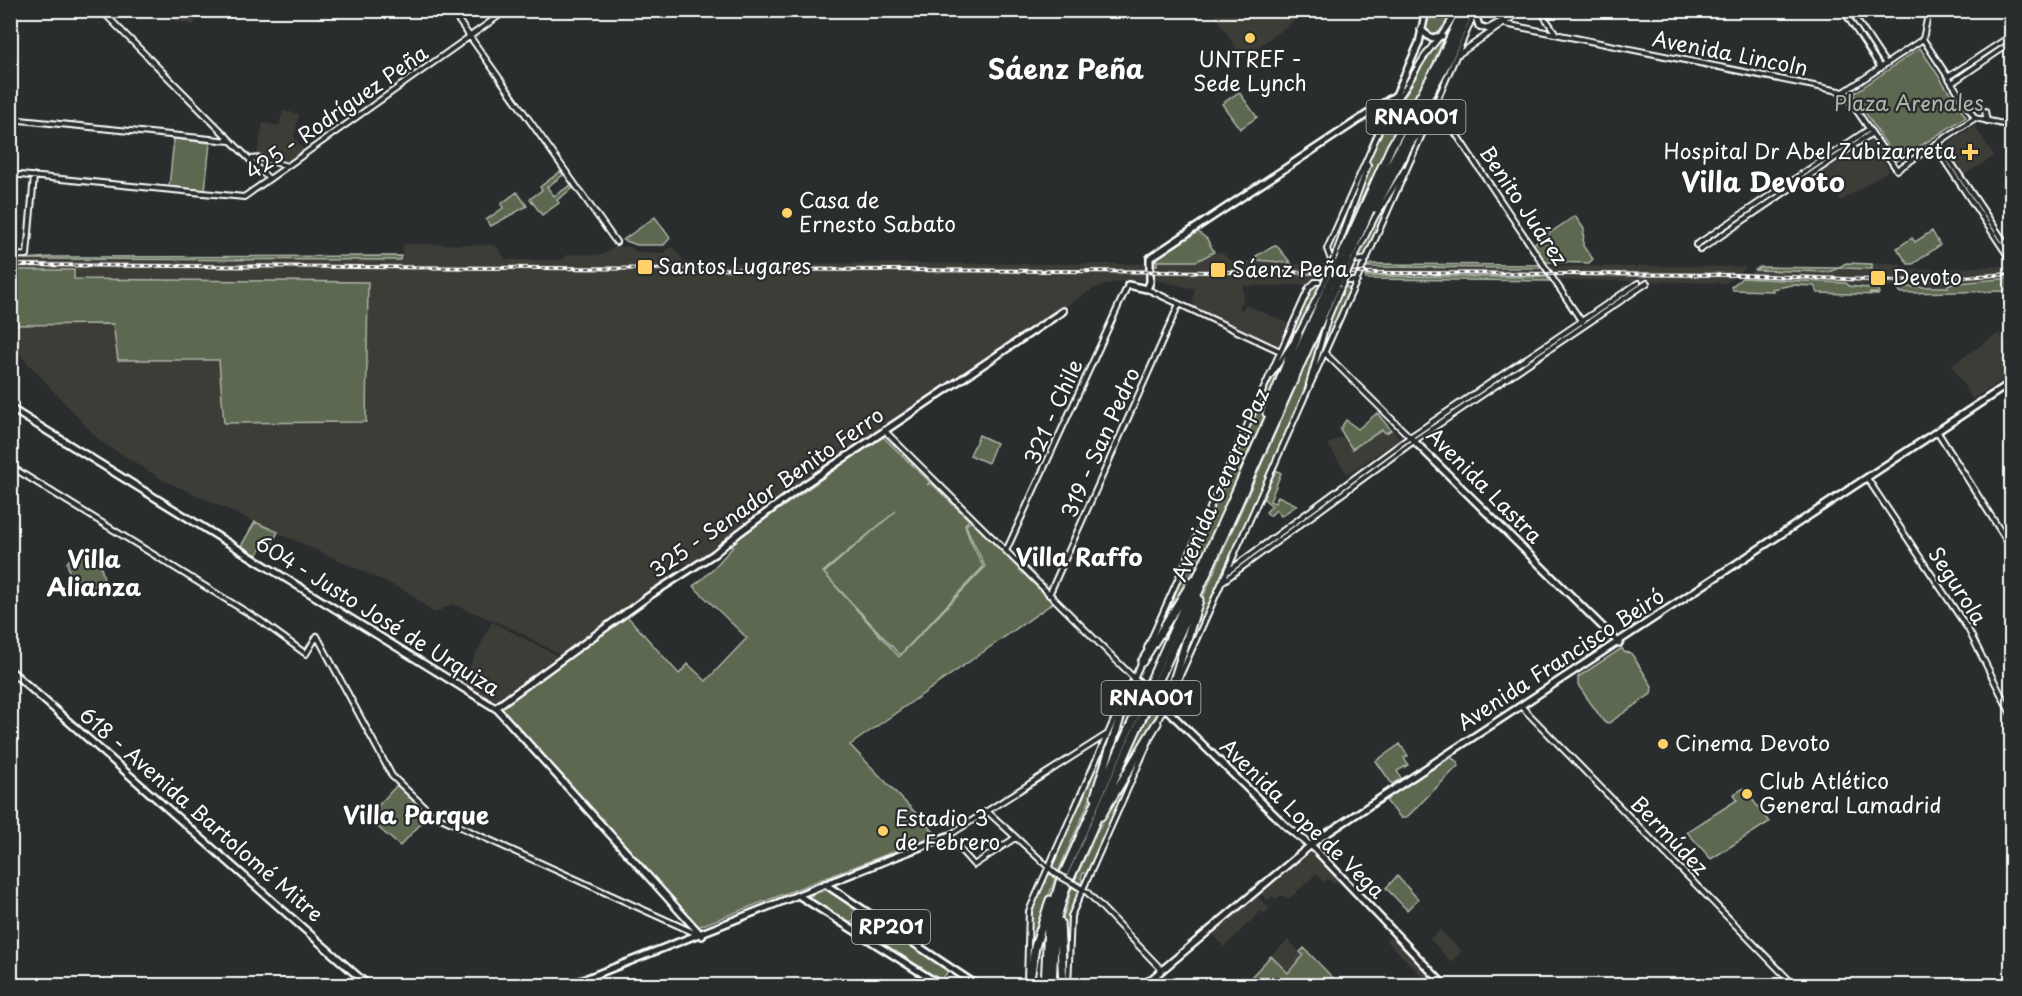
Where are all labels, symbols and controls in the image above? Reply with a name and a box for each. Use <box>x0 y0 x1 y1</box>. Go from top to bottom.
street label: Avenida Lincoln <box>1650 21 1811 83</box>
marker: UNTREF - Sede Lynch <box>1243 31 1257 45</box>
street label: 425 - Rodríguez Peña <box>238 36 434 187</box>
place label: UNTREF - Sede Lynch <box>1193 42 1307 98</box>
district label: Sáenz Peña <box>988 47 1145 88</box>
park label: Plaza Arenales <box>1834 86 1984 118</box>
road number: RNA001 <box>1366 100 1466 134</box>
place label: Hospital Dr Abel Zubizarreta <box>1664 134 1956 166</box>
street label: Benito Juárez <box>1473 139 1577 271</box>
marker: Hospital Dr Abel Zubizarreta <box>1961 143 1979 161</box>
district label: Villa Devoto <box>1681 160 1845 201</box>
place label: Casa de Ernesto Sabato <box>799 183 956 239</box>
marker: Casa de Ernesto Sabato <box>780 206 794 220</box>
place label: Santos Lugares <box>658 249 811 281</box>
place label: Sáenz Peña <box>1232 252 1348 284</box>
marker: Santos Lugares <box>636 258 654 276</box>
place label: Devoto <box>1892 260 1962 292</box>
marker: Sáenz Peña <box>1209 261 1227 279</box>
marker: Devoto <box>1869 269 1887 287</box>
street label: 321 - Chile <box>1015 353 1090 469</box>
street label: 319 - San Pedro <box>1052 362 1147 523</box>
street label: Avenida General Paz <box>1162 383 1276 586</box>
street label: 325 - Senador Benito Ferro <box>642 398 890 585</box>
street label: Avenida Lastra <box>1420 419 1551 550</box>
street label: 604 - Justo José de Urquiza <box>249 526 507 703</box>
district label: Villa Raffo <box>1015 538 1143 574</box>
district label: Villa Alianza <box>47 540 142 604</box>
street label: Segurola <box>1921 540 1996 630</box>
street label: Avenida Francisco Beiró <box>1450 579 1670 737</box>
road number: RNA001 <box>1102 681 1200 715</box>
street label: 618 - Avenida Bartolomé Mitre <box>73 698 331 929</box>
place label: Cinema Devoto <box>1675 726 1830 758</box>
street label: Avenida Lope de Vega <box>1214 730 1393 905</box>
marker: Cinema Devoto <box>1656 737 1670 751</box>
place label: Club Atlético General Lamadrid <box>1759 764 1942 820</box>
marker: Club Atlético General Lamadrid <box>1740 787 1754 801</box>
street label: Bermúdez <box>1624 788 1717 882</box>
district label: Villa Parque <box>343 796 489 832</box>
place label: Estadio 3 de Febrero <box>895 801 1000 857</box>
marker: Estadio 3 de Febrero <box>876 824 890 838</box>
road number: RP201 <box>852 910 930 944</box>

